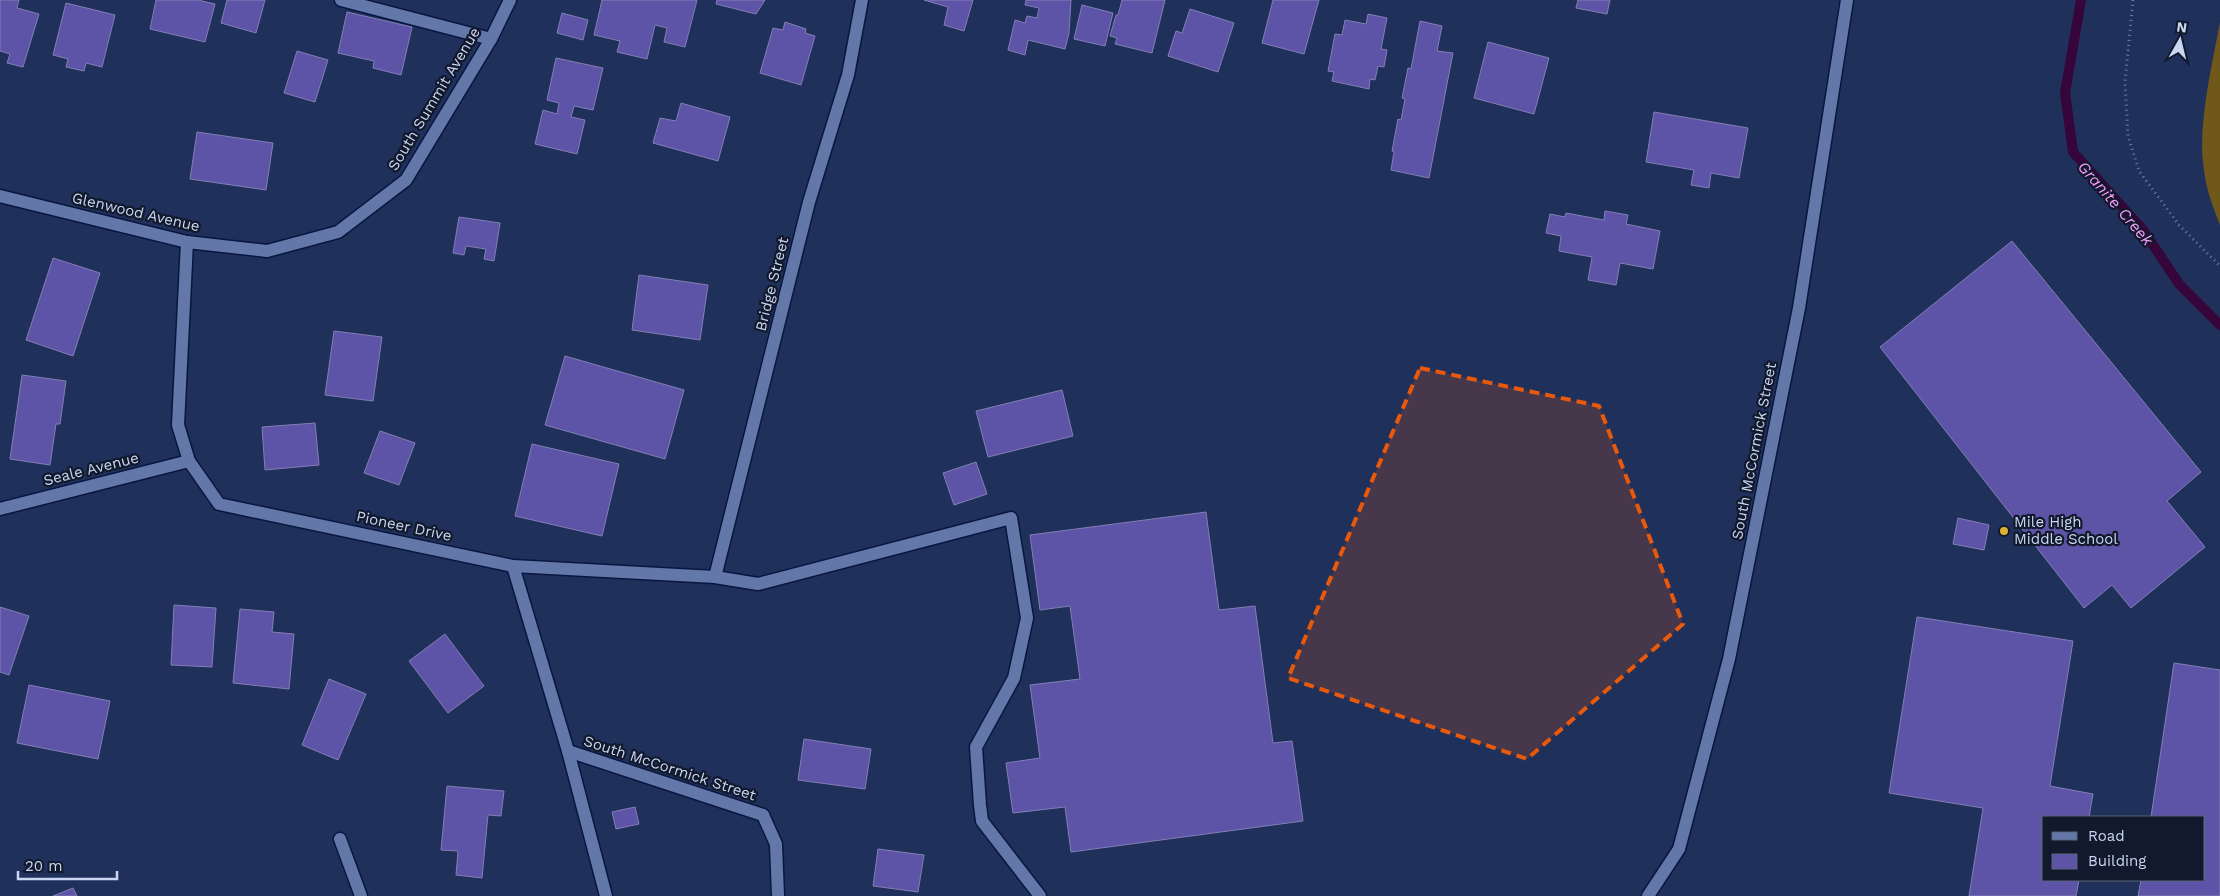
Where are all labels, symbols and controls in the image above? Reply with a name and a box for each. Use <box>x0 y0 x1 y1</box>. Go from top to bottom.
north arrow <box>2155 15 2205 65</box>
text: N <box>2176 18 2188 36</box>
street label: South Summit Avenue <box>384 24 484 174</box>
water label: Granite Creek <box>2074 157 2158 250</box>
street label: Glenwood Avenue <box>70 189 202 235</box>
street label: Bridge Street <box>752 234 793 333</box>
street label: South McCormick Street <box>1728 360 1780 541</box>
street label: Seale Avenue <box>41 448 141 490</box>
street label: Pioneer Drive <box>355 507 453 545</box>
place label: Mile High Middle School <box>2014 513 2118 548</box>
marker: Mile High Middle School <box>1998 525 2010 537</box>
street label: South McCormick Street <box>582 732 759 805</box>
legend <box>2042 816 2205 881</box>
text: Road <box>2088 827 2125 845</box>
scale bar <box>18 848 116 880</box>
text: Building <box>2088 852 2146 870</box>
text: 20 m <box>25 857 63 875</box>

